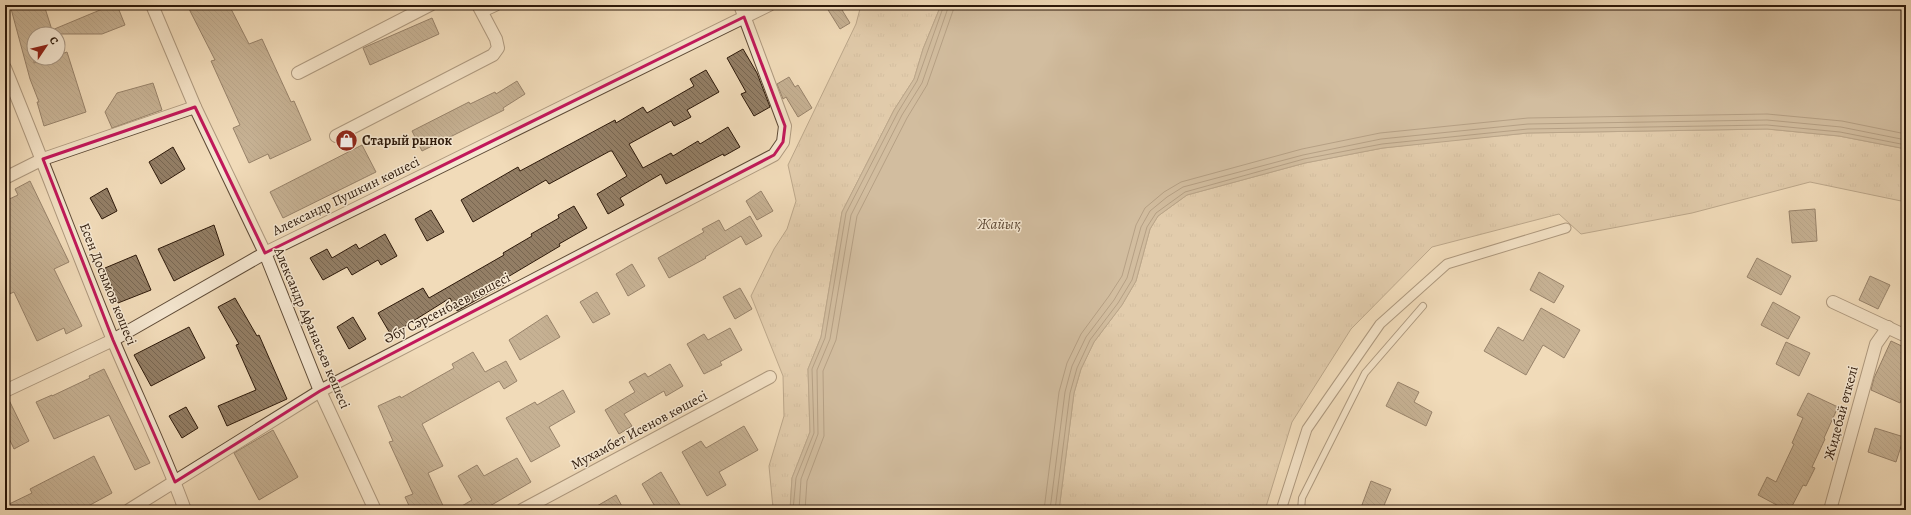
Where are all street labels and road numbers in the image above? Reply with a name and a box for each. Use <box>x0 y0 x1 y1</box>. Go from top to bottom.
street label: Александр Пушкин көшесі <box>268 152 423 240</box>
street label: Есен Досымов көшесі <box>75 220 141 348</box>
street label: Александр Афанасьев көшесі <box>269 243 355 412</box>
street label: Әбу Сәрсенбаев көшесі <box>380 268 514 348</box>
street label: Жидебай өткелі <box>1819 364 1863 462</box>
street label: Мухамбет Исенов көшесі <box>567 386 711 474</box>

